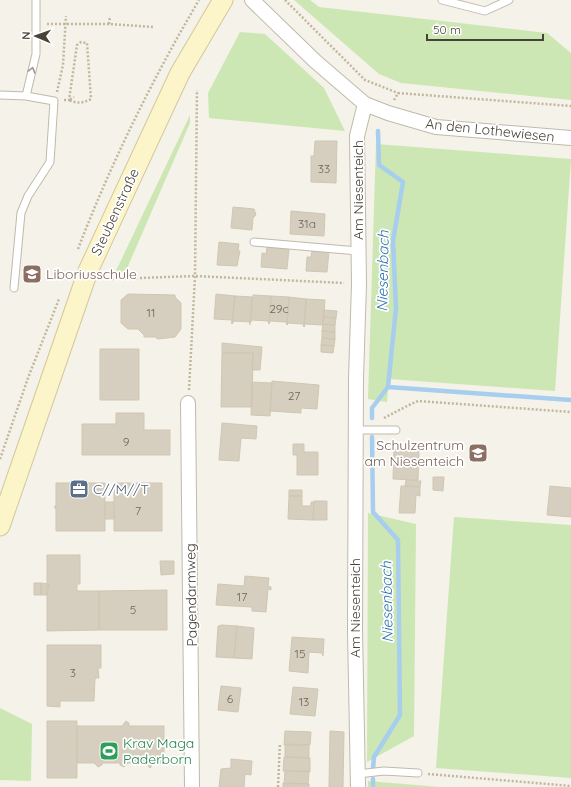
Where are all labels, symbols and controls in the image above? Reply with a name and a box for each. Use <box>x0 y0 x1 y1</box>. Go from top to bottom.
north arrow <box>16 16 56 56</box>
scale bar <box>427 16 543 42</box>
text: 50 m <box>433 22 461 37</box>
text: N <box>19 31 33 40</box>
one-way arrow <box>27 67 36 74</box>
street label: An den Lothewiesen <box>425 114 555 146</box>
street label: Am Niesenteich <box>349 140 367 240</box>
house number: 33 <box>318 161 330 176</box>
street label: Steubenstraße <box>87 165 143 259</box>
house number: 31a <box>298 216 316 231</box>
water label: Niesenbach <box>372 230 393 312</box>
school or university icon: Liboriusschule <box>21 263 43 285</box>
place label: Liboriusschule <box>46 265 137 283</box>
house number: 29c <box>269 301 289 316</box>
house number: 11 <box>147 305 155 320</box>
house number: 27 <box>288 388 300 403</box>
house number: 9 <box>123 434 130 449</box>
place label: Schulzentrum am Niesenteich <box>364 436 464 470</box>
school or university icon: Schulzentrum am Niesenteich <box>467 442 489 464</box>
office icon: C//M//T <box>68 478 90 500</box>
place label: C//M//T <box>93 480 149 498</box>
house number: 7 <box>135 503 141 518</box>
street label: Pagendarmweg <box>181 543 201 647</box>
street label: Am Niesenteich <box>346 558 364 658</box>
water label: Niesenbach <box>376 561 397 643</box>
house number: 17 <box>237 589 247 604</box>
house number: 5 <box>130 602 136 617</box>
house number: 15 <box>295 646 305 661</box>
house number: 3 <box>70 665 76 680</box>
house number: 6 <box>227 691 234 706</box>
house number: 13 <box>299 694 309 709</box>
place label: Krav Maga Paderborn <box>123 734 194 768</box>
sports icon: Krav Maga Paderborn <box>98 740 120 762</box>

